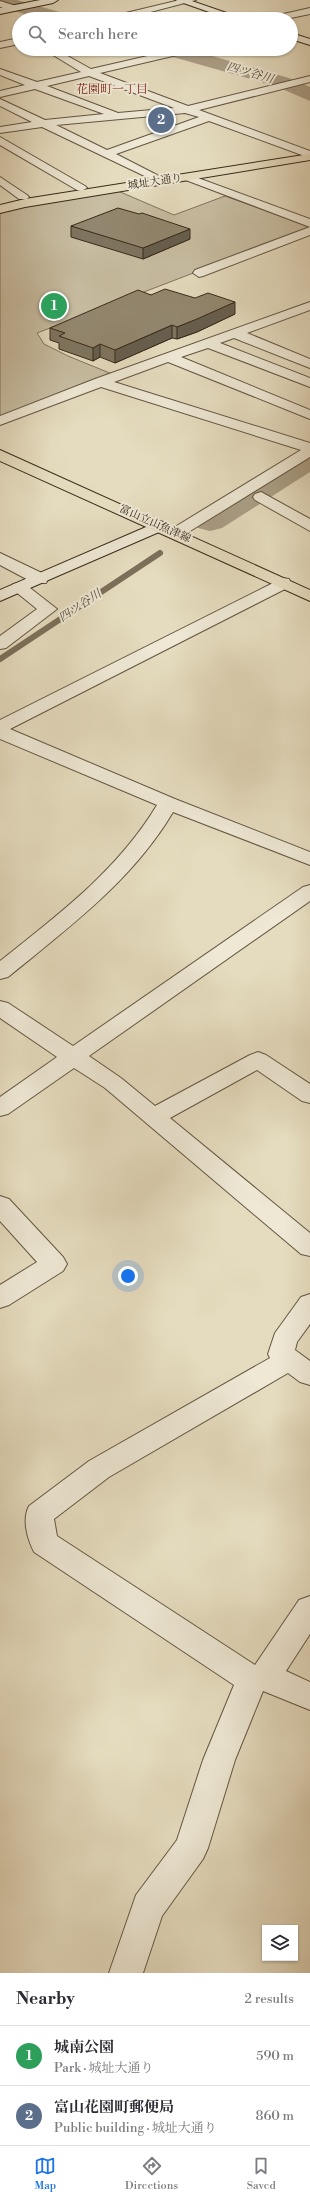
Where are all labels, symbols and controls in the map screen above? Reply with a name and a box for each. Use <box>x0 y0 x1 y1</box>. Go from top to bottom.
search box <box>12 12 298 56</box>
icon: search <box>26 23 48 45</box>
text: Search here <box>58 25 138 44</box>
water label: 四ツ谷川 <box>225 59 277 87</box>
district label: 花園町一丁目 <box>76 82 148 97</box>
pin: 2 <box>148 105 174 135</box>
street label: 城址大通り <box>127 171 183 193</box>
pin: 1 <box>41 291 67 321</box>
street label: 富山立山魚津線 <box>117 502 193 546</box>
water label: 四ツ谷川 <box>56 585 106 626</box>
your location <box>118 1266 138 1286</box>
map controls <box>262 1925 298 1961</box>
button: layers <box>262 1925 298 1961</box>
text: Nearby <box>16 1988 75 2010</box>
text: 2 results <box>245 1991 294 2007</box>
text: 城南公園 <box>54 2038 114 2057</box>
text: 1 <box>26 2048 32 2064</box>
text: 590 m <box>256 2048 294 2064</box>
text: Park · 城址大通り <box>54 2060 154 2076</box>
text: 富山花園町郵便局 <box>54 2098 174 2117</box>
text: 2 <box>25 2108 33 2124</box>
text: 860 m <box>255 2108 294 2124</box>
text: Public building · 城址大通り <box>54 2120 217 2136</box>
tab: Map <box>34 2155 56 2193</box>
tab: Directions <box>125 2155 178 2193</box>
tab: Saved <box>247 2155 276 2193</box>

